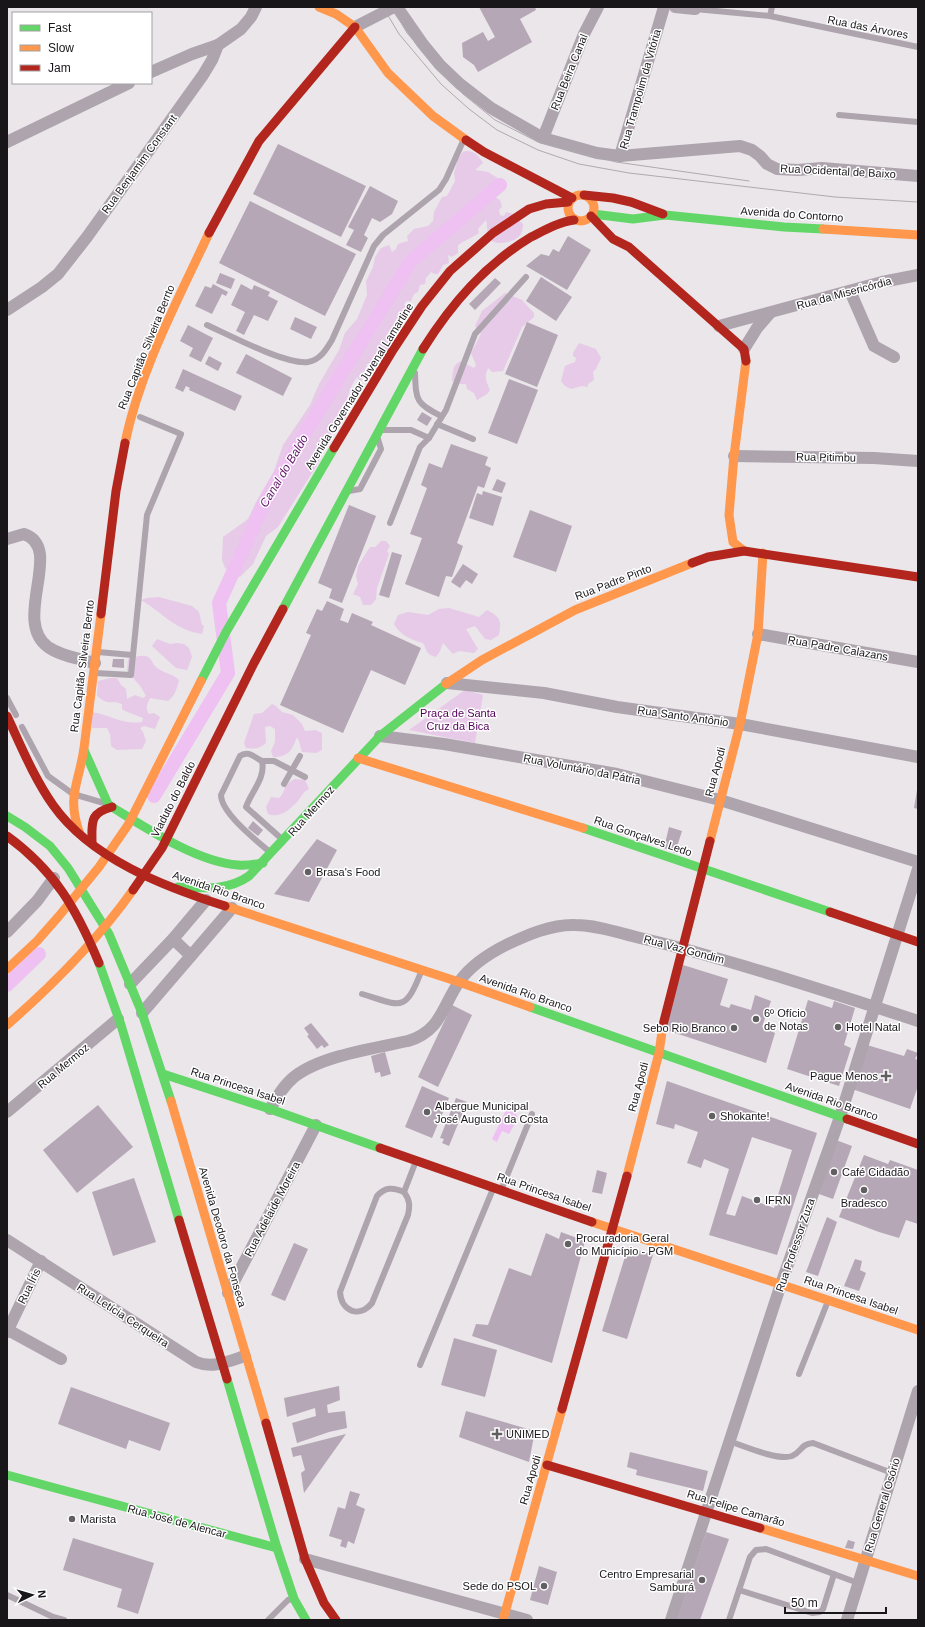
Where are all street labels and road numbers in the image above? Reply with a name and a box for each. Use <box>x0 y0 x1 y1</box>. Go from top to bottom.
street label: Rua das Árvores <box>827 13 910 41</box>
street label: Rua Trampolim da Vitória <box>617 27 663 150</box>
street label: Rua Beira Canal <box>548 32 590 112</box>
street label: Rua Benjamim Constant <box>99 112 179 216</box>
street label: Rua Ocidental de Baixo <box>780 162 896 180</box>
street label: Avenida do Contorno <box>740 204 844 224</box>
street label: Rua da Misericórdia <box>795 274 894 311</box>
street label: Rua Capitão Silveira Berrto <box>115 283 177 411</box>
street label: Avenida Governador Juvenal Lamartine <box>303 301 415 471</box>
street label: Rua Pitimbu <box>796 450 856 464</box>
street label: Rua Padre Pinto <box>573 562 653 602</box>
street label: Rua Capitão Silveira Berrto <box>68 599 96 733</box>
street label: Rua Padre Calazans <box>787 633 890 663</box>
street label: Rua Santo Antônio <box>637 704 729 728</box>
street label: Rua Apodi <box>703 746 727 798</box>
street label: Rua Voluntário da Pátria <box>522 752 643 786</box>
street label: Viaduto do Baldo <box>149 759 197 839</box>
street label: Rua Mermoz <box>285 784 337 838</box>
street label: Rua Gonçalves Ledo <box>592 814 694 858</box>
street label: Avenida Rio Branco <box>171 869 267 911</box>
street label: Rua Vaz Gondim <box>642 932 726 966</box>
street label: Avenida Rio Branco <box>478 972 574 1014</box>
street label: Rua Mermoz <box>35 1041 91 1091</box>
street label: Rua Apodi <box>626 1061 650 1113</box>
street label: Rua Princesa Isabel <box>189 1065 287 1107</box>
street label: Avenida Rio Branco <box>784 1080 880 1122</box>
street label: Rua Adelaide Moreira <box>242 1159 303 1259</box>
street label: Avenida Deodoro da Fonseca <box>197 1165 249 1309</box>
street label: Rua Princesa Isabel <box>496 1170 592 1214</box>
street label: Rua Professor Zuza <box>773 1196 817 1293</box>
street label: Rua Íris <box>15 1266 43 1306</box>
street label: Rua Princesa Isabel <box>803 1273 899 1317</box>
street label: Rua Letícia Cerqueira <box>75 1281 172 1350</box>
street label: Rua Apodi <box>517 1454 543 1506</box>
street label: Rua General Osório <box>862 1456 902 1554</box>
street label: Rua Felipe Camarão <box>686 1487 786 1529</box>
street label: Rua José de Alencar <box>126 1502 228 1540</box>

